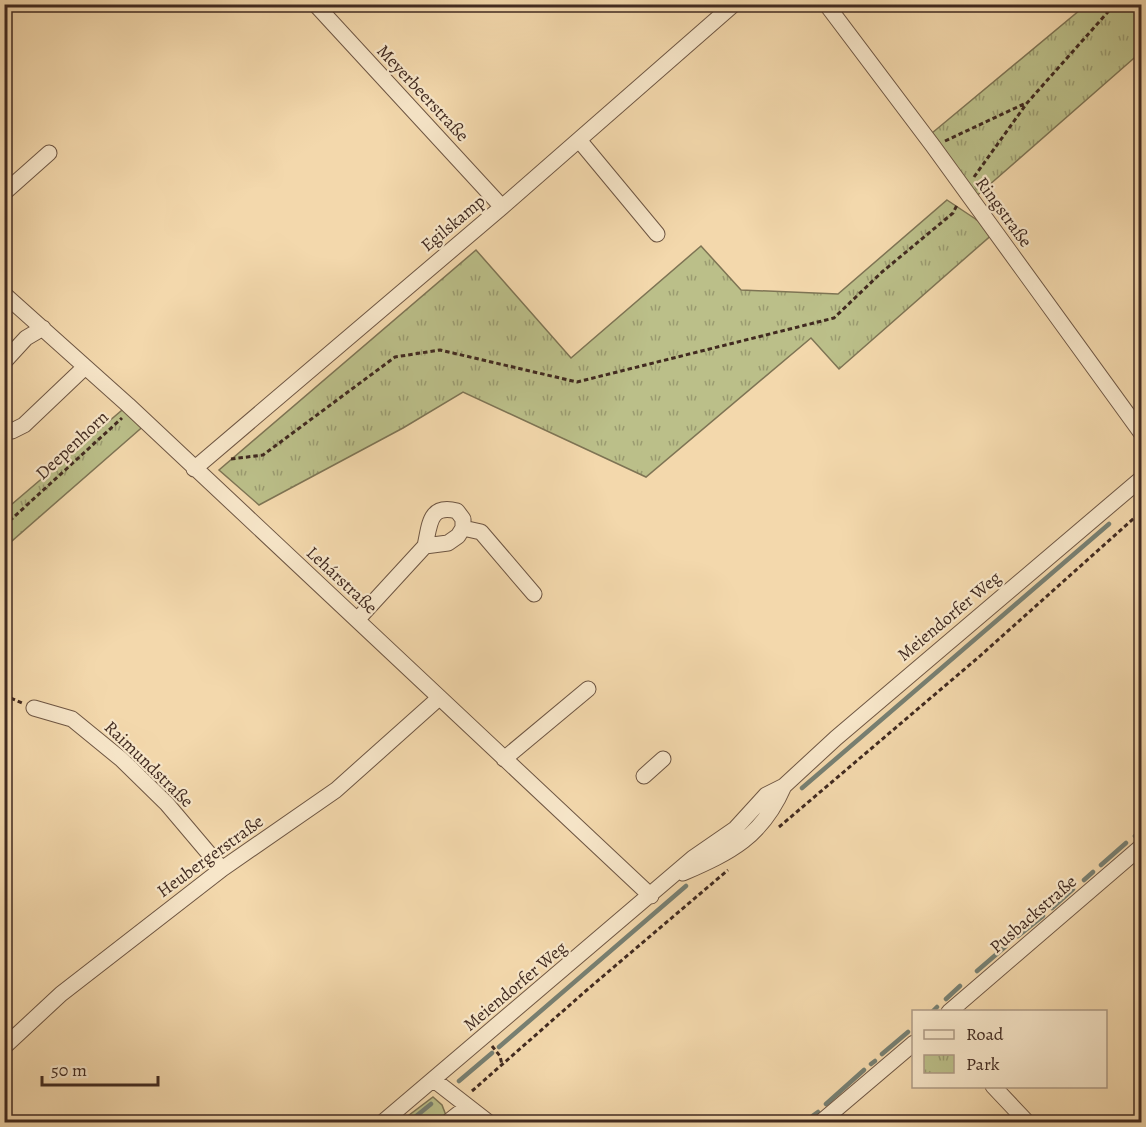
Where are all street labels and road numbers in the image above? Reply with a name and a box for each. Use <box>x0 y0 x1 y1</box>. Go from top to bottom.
street label: Meyerbeerstraße <box>372 39 474 147</box>
street label: Ringstraße <box>970 172 1038 252</box>
street label: Egilskamp <box>416 189 490 257</box>
street label: Deepenhorn <box>30 405 114 485</box>
street label: Lehárstraße <box>301 541 383 619</box>
street label: Meiendorfer Weg <box>892 566 1006 666</box>
street label: Raimundstraße <box>99 715 199 813</box>
street label: Heubergerstraße <box>152 809 268 903</box>
street label: Pusbackstraße <box>984 870 1082 958</box>
street label: Meiendorfer Weg <box>458 936 572 1036</box>

